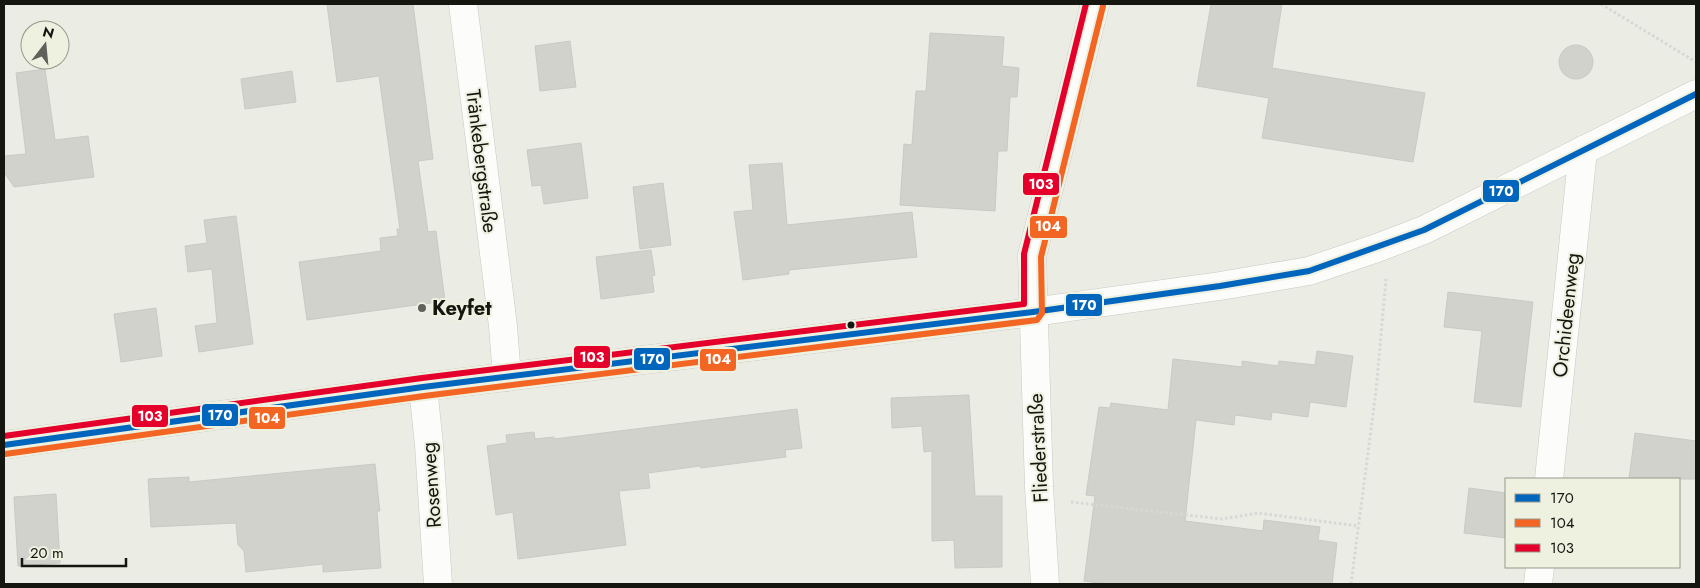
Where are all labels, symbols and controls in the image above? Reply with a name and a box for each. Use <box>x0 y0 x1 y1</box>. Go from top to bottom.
north arrow <box>20 20 70 70</box>
text: N <box>40 21 57 44</box>
street label: Tränkebergstraße <box>458 88 505 234</box>
line badge: 103 <box>1022 172 1060 196</box>
text: 103 <box>1028 174 1054 194</box>
line badge: 170 <box>1482 179 1520 203</box>
text: 170 <box>1489 181 1513 201</box>
line badge: 104 <box>1029 215 1068 239</box>
text: 104 <box>1035 216 1061 236</box>
street label: Orchideenweg <box>1546 251 1587 379</box>
line badge: 170 <box>1065 293 1103 317</box>
place label: Keyfet <box>432 294 492 323</box>
text: 170 <box>1072 295 1096 315</box>
marker: Keyfet <box>416 302 428 314</box>
unlabelled marker <box>846 320 856 330</box>
line badge: 103 <box>573 345 611 369</box>
text: 103 <box>579 347 605 367</box>
line badge: 170 <box>633 347 671 371</box>
line badge: 104 <box>699 348 737 372</box>
text: 170 <box>640 349 664 369</box>
text: 104 <box>705 349 731 369</box>
street label: Fliederstraße <box>1021 392 1056 503</box>
line badge: 170 <box>201 403 239 427</box>
line badge: 103 <box>131 404 169 428</box>
text: 170 <box>208 405 232 425</box>
text: 103 <box>137 406 163 426</box>
line badge: 104 <box>248 406 286 430</box>
text: 104 <box>254 408 280 428</box>
street label: Rosenweg <box>414 441 449 529</box>
legend <box>1505 478 1680 568</box>
text: 170 <box>1550 487 1574 509</box>
text: 104 <box>1550 512 1575 534</box>
scale bar <box>22 536 126 568</box>
text: 103 <box>1550 537 1574 559</box>
text: 20 m <box>30 542 64 564</box>

